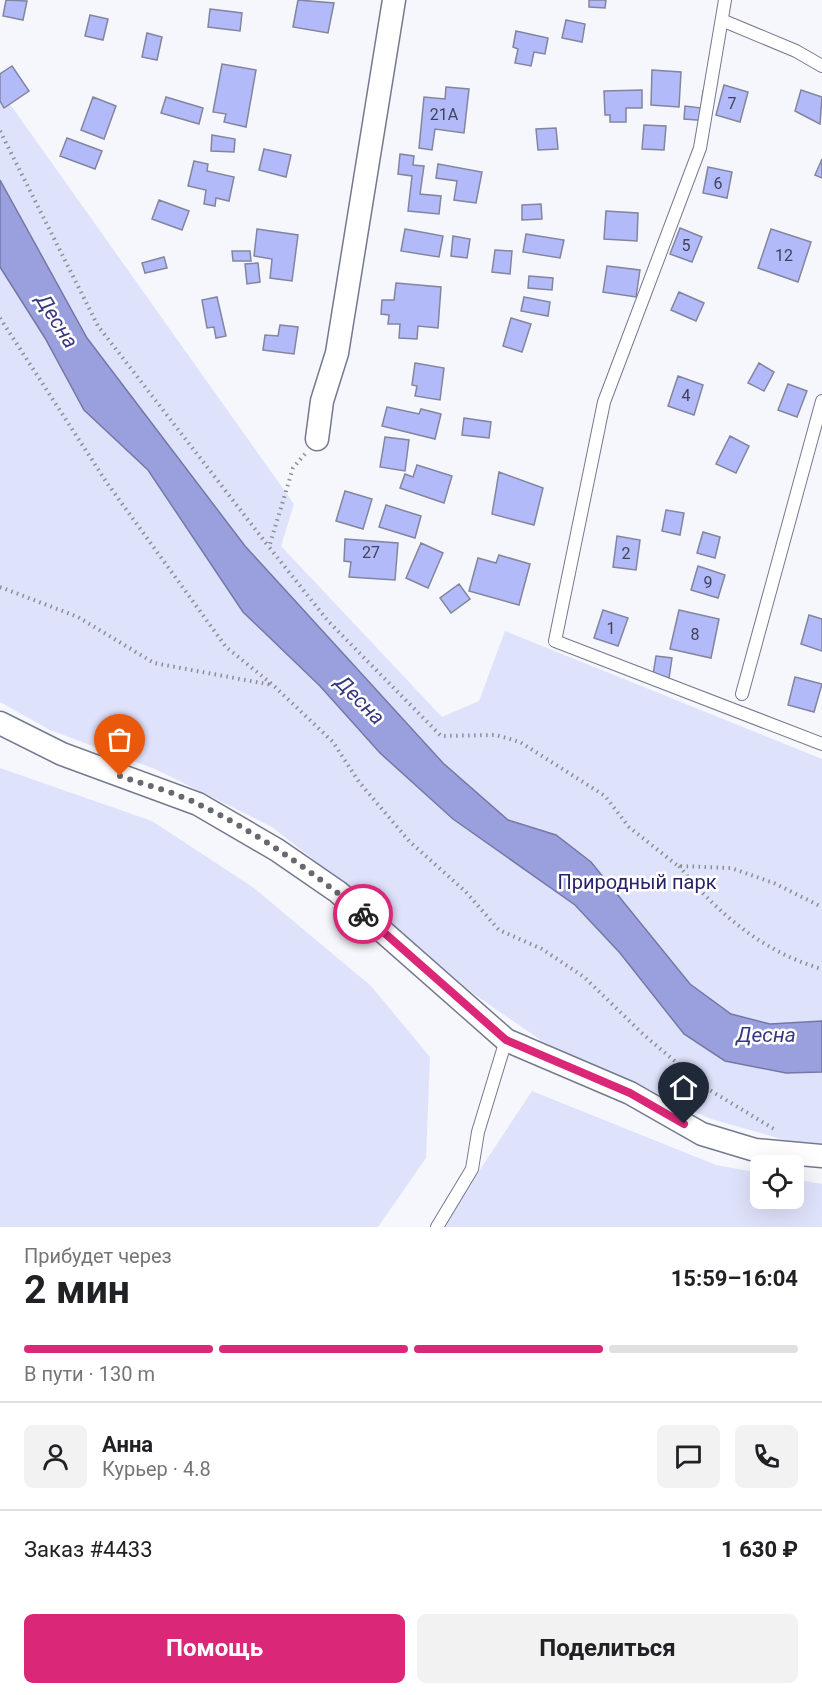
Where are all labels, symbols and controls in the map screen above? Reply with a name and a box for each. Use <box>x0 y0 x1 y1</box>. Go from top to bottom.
house number: 7 <box>728 94 737 113</box>
house number: 21А <box>430 105 459 124</box>
house number: 6 <box>714 174 723 193</box>
house number: 5 <box>682 236 691 255</box>
house number: 12 <box>775 246 793 265</box>
water label: Десна <box>30 288 83 353</box>
house number: 4 <box>682 386 691 405</box>
house number: 27 <box>362 543 380 562</box>
house number: 2 <box>622 544 631 563</box>
house number: 9 <box>704 573 713 592</box>
house number: 1 <box>607 619 616 638</box>
house number: 8 <box>691 625 700 644</box>
water label: Десна <box>329 669 390 730</box>
pin <box>94 714 145 776</box>
icon: bag <box>103 723 136 756</box>
park label: Природный парк <box>557 870 717 894</box>
courier <box>333 884 393 944</box>
icon: bike <box>347 898 380 931</box>
water label: Десна <box>734 1023 796 1047</box>
pin <box>658 1062 709 1124</box>
icon: home <box>667 1071 700 1104</box>
map controls <box>750 1155 804 1209</box>
button: locate <box>750 1155 804 1209</box>
text: Прибудет через <box>24 1244 172 1268</box>
text: 15:59–16:04 <box>671 1266 798 1291</box>
text: 2 мин <box>24 1267 130 1313</box>
text: В пути · 130 m <box>24 1362 155 1386</box>
button: person <box>24 1425 87 1488</box>
button: chat <box>657 1425 720 1488</box>
button: phone <box>735 1425 798 1488</box>
text: Анна <box>102 1432 153 1457</box>
text: Курьер · 4.8 <box>102 1457 211 1481</box>
text: Заказ #4433 <box>24 1537 153 1562</box>
text: 1 630 ₽ <box>721 1537 798 1562</box>
button: Помощь <box>24 1614 405 1683</box>
button: Поделиться <box>417 1614 798 1683</box>

